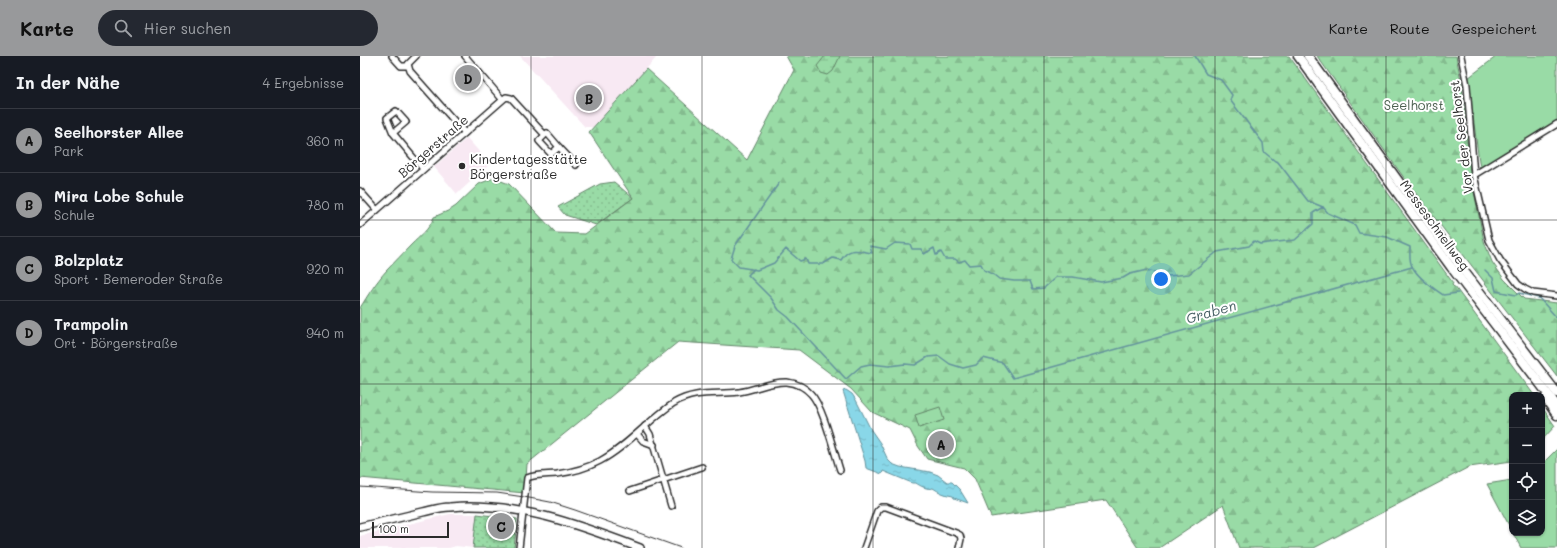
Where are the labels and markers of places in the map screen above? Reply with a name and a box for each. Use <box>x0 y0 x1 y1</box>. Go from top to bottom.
pin: D <box>455 63 481 93</box>
pin: B <box>576 83 602 113</box>
place label: Kindertagesstätte Börgerstraße <box>470 150 587 182</box>
marker: Kindertagesstätte Börgerstraße <box>457 161 467 171</box>
pin: A <box>928 429 954 459</box>
pin: C <box>488 511 514 541</box>

